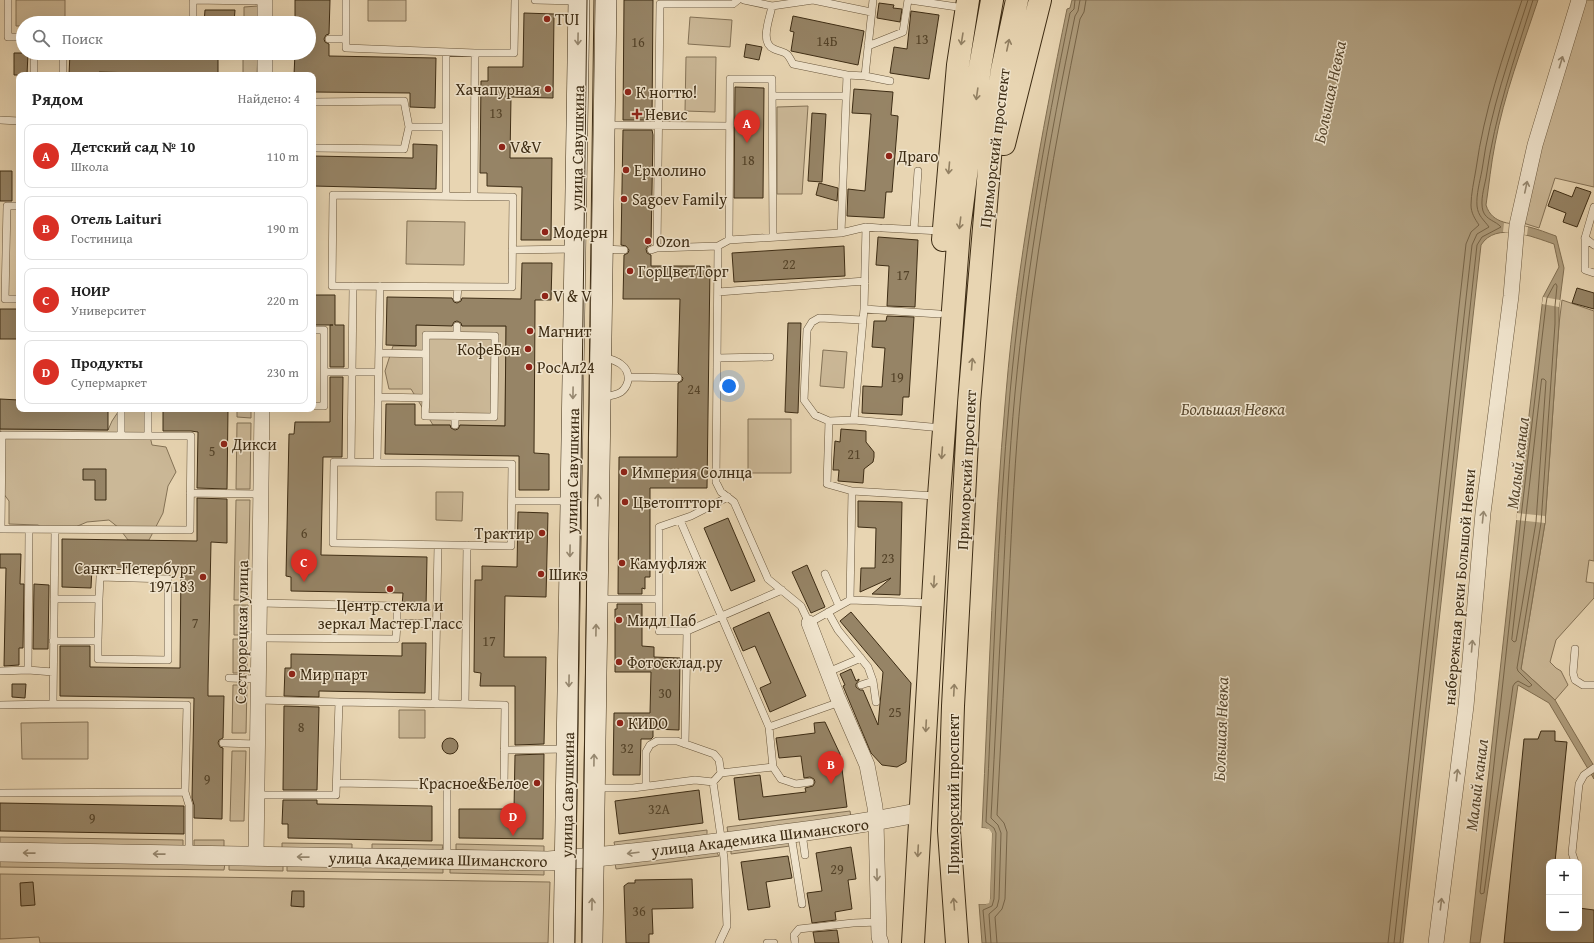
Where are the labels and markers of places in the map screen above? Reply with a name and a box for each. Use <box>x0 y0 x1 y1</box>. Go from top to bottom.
place label: TUI <box>555 7 580 31</box>
marker: TUI <box>542 14 552 24</box>
place label: Хачапурная <box>455 77 540 101</box>
place label: К ногтю! <box>636 80 697 104</box>
marker: Хачапурная <box>543 84 553 94</box>
marker: К ногтю! <box>623 87 633 97</box>
place label: Невис <box>645 102 688 126</box>
marker: Невис <box>632 109 642 119</box>
pin: A <box>734 110 760 143</box>
place label: V&V <box>510 135 542 159</box>
marker: V&V <box>497 142 507 152</box>
place label: Драго <box>896 144 938 168</box>
marker: Драго <box>884 151 894 161</box>
place label: Ермолино <box>634 158 706 182</box>
marker: Ермолино <box>621 165 631 175</box>
place label: Sagoev Family <box>632 187 727 211</box>
marker: Sagoev Family <box>619 194 629 204</box>
place label: Модерн <box>553 220 608 244</box>
marker: Модерн <box>540 227 550 237</box>
place label: Ozon <box>656 229 690 253</box>
marker: Ozon <box>643 236 653 246</box>
place label: ГорЦветТорг <box>638 259 729 283</box>
marker: ГорЦветТорг <box>625 266 635 276</box>
place label: V & V <box>553 284 592 308</box>
marker: V & V <box>540 291 550 301</box>
place label: Магнит <box>538 319 592 343</box>
marker: Магнит <box>525 326 535 336</box>
place label: КофеБон <box>457 337 520 361</box>
marker: КофеБон <box>523 344 533 354</box>
place label: РосАл24 <box>537 355 595 379</box>
marker: РосАл24 <box>524 362 534 372</box>
place label: Дикси <box>231 432 277 456</box>
marker: Дикси <box>219 439 229 449</box>
place label: Империя Солнца <box>632 460 753 484</box>
marker: Империя Солнца <box>619 467 629 477</box>
place label: Цветоптторг <box>633 490 723 514</box>
marker: Цветоптторг <box>620 497 630 507</box>
place label: Трактир <box>475 521 534 545</box>
marker: Трактир <box>537 528 547 538</box>
pin: C <box>291 549 317 582</box>
place label: Камуфляж <box>630 551 707 575</box>
place label: Санкт-Петербург 197183 <box>74 556 195 598</box>
marker: Камуфляж <box>617 558 627 568</box>
place label: Шикэ <box>549 562 588 586</box>
marker: Шикэ <box>536 569 546 579</box>
marker: Санкт-Петербург 197183 <box>198 572 208 582</box>
marker: Центр стекла и зеркал Мастер Гласс <box>385 584 395 594</box>
place label: Центр стекла и зеркал Мастер Гласс <box>318 593 462 635</box>
place label: Мидл Паб <box>627 608 696 632</box>
marker: Мидл Паб <box>614 615 624 625</box>
place label: Фотосклад.ру <box>627 650 723 674</box>
marker: Фотосклад.ру <box>614 657 624 667</box>
place label: Мир парт <box>300 662 368 686</box>
marker: Мир парт <box>287 669 297 679</box>
place label: КИDO <box>628 711 668 735</box>
marker: КИDO <box>615 718 625 728</box>
pin: B <box>818 751 844 784</box>
place label: Красное&Белое <box>419 771 529 795</box>
marker: Красное&Белое <box>532 778 542 788</box>
pin: D <box>500 803 526 836</box>

